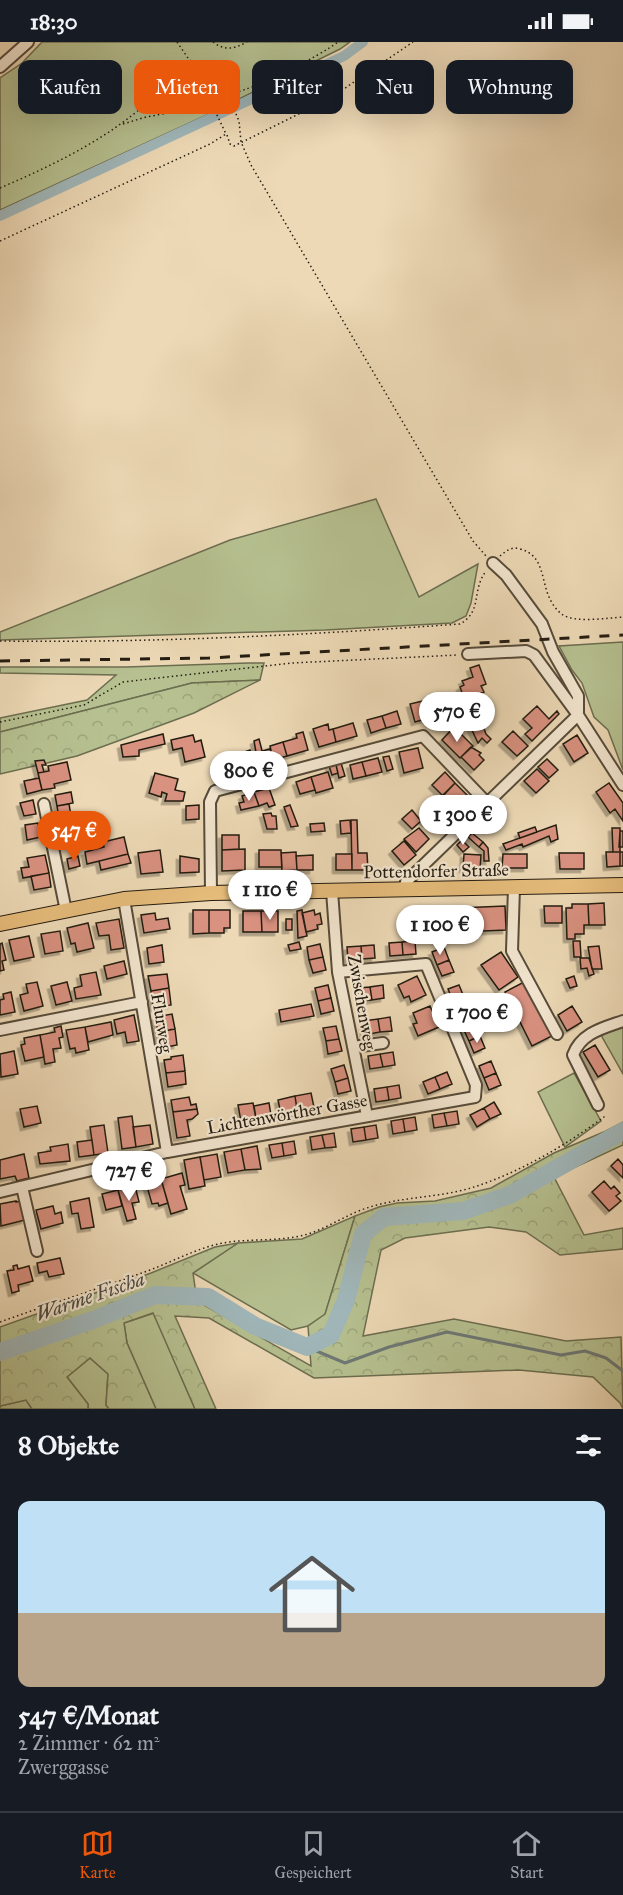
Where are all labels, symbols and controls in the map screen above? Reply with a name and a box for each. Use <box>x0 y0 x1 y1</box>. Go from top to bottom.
text: 18:30 <box>30 8 78 35</box>
chip: Kaufen <box>18 60 122 114</box>
chip: Mieten <box>134 60 240 114</box>
chip: Filter <box>252 60 343 114</box>
chip: Neu <box>355 60 434 114</box>
chip: Wohnung <box>446 60 573 114</box>
pin: 570 € <box>415 692 499 743</box>
text: 570 € <box>433 699 481 723</box>
pin: 800 € <box>207 751 291 802</box>
text: 800 € <box>224 758 274 782</box>
pin: 1 300 € <box>408 795 518 846</box>
text: 1 300 € <box>433 802 493 826</box>
pin: 547 € <box>32 811 116 862</box>
text: 547 € <box>51 818 97 842</box>
street label: Pottendorfer Straße <box>363 859 509 883</box>
pin: 1 110 € <box>215 870 325 921</box>
text: 1 110 € <box>242 877 298 901</box>
pin: 1 100 € <box>385 905 495 956</box>
text: 1 100 € <box>410 912 470 936</box>
street label: Zwischenweg <box>342 953 381 1052</box>
street label: Flurweg <box>145 991 178 1055</box>
pin: 1 700 € <box>422 993 532 1044</box>
text: 1 700 € <box>446 1000 508 1024</box>
street label: Lichtenwörther Gasse <box>205 1089 369 1139</box>
pin: 727 € <box>87 1151 171 1202</box>
text: 727 € <box>105 1158 153 1182</box>
water label: Warme Fischa <box>32 1266 148 1326</box>
text: 8 Objekte <box>18 1429 119 1461</box>
icon: filters <box>572 1429 605 1462</box>
icon: home <box>258 1540 366 1648</box>
text: 547 €/Monat <box>18 1699 159 1731</box>
text: 2 Zimmer · 62 m² <box>18 1731 160 1755</box>
text: Zwerggasse <box>18 1755 109 1779</box>
tab: Karte <box>79 1827 116 1882</box>
tab: Gespeichert <box>274 1827 352 1882</box>
tab: Start <box>510 1827 544 1882</box>

